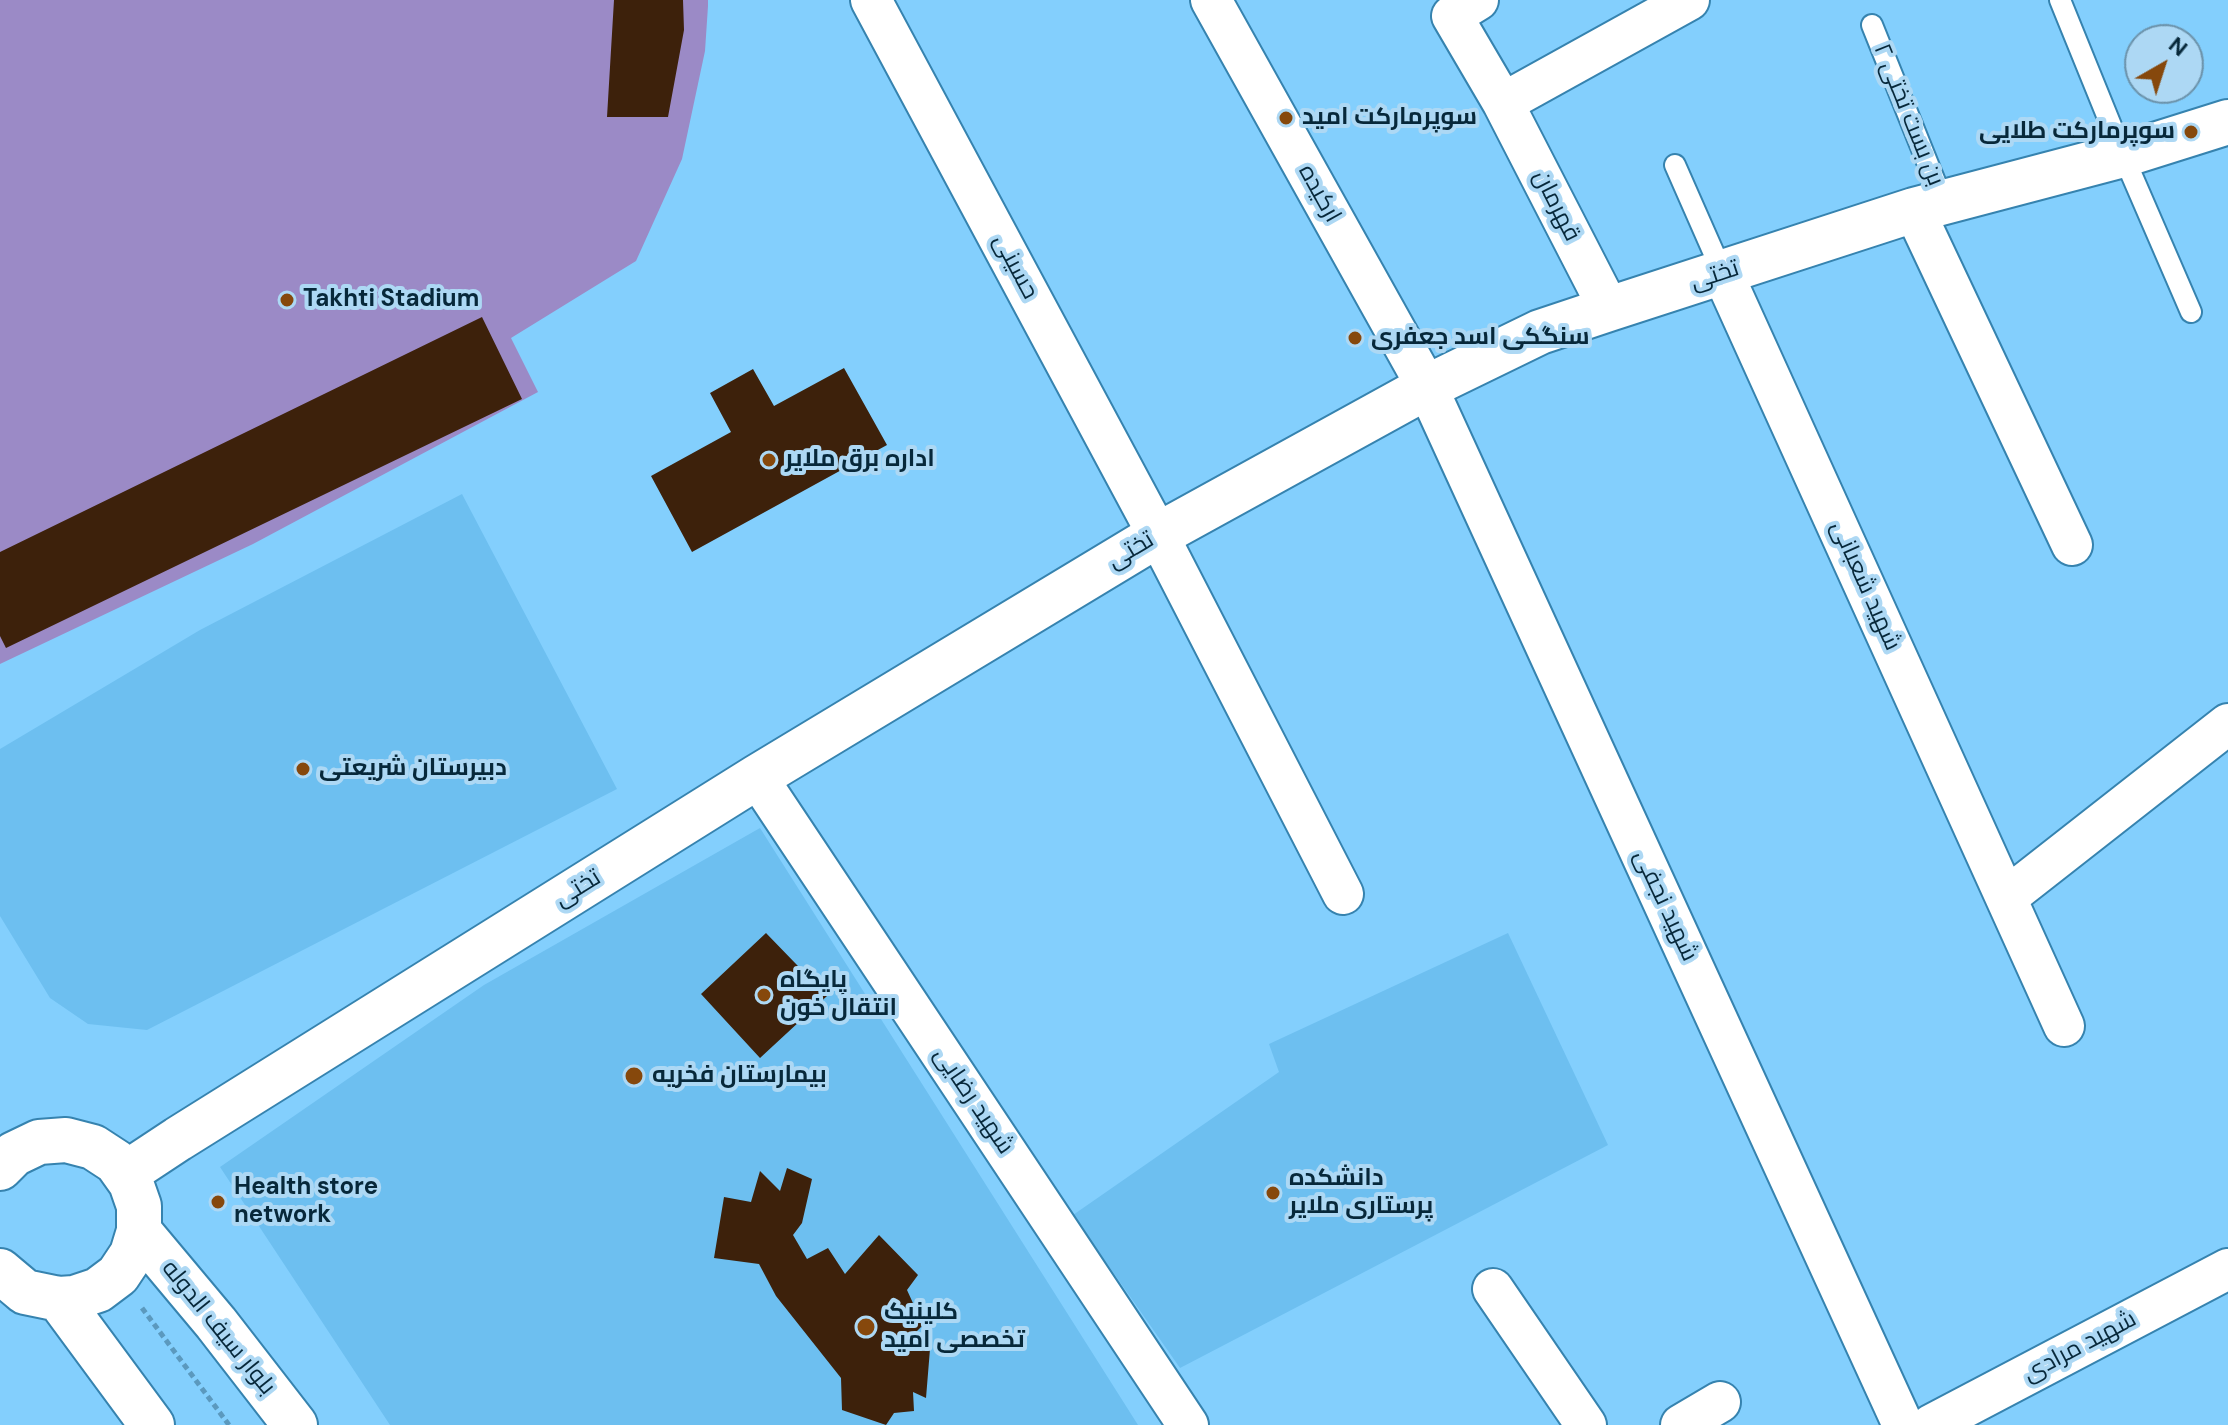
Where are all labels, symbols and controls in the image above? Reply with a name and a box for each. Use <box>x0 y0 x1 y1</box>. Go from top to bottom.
north arrow <box>2124 24 2204 104</box>
text: N <box>2163 30 2194 63</box>
street label: بن بست تختی ۲ <box>1866 40 1950 190</box>
place label: سوپرمارکت امید <box>1302 104 1477 132</box>
marker: سوپرمارکت امید <box>1277 109 1295 127</box>
place label: سوپرمارکت طلایی <box>1979 118 2175 146</box>
marker: سوپرمارکت طلایی <box>2182 123 2200 141</box>
street label: ارکیده <box>1291 160 1347 228</box>
street label: قهرمان <box>1526 166 1586 246</box>
street label: حسینی <box>986 230 1044 304</box>
street label: تختی <box>1687 255 1743 297</box>
place label: Takhti Stadium <box>303 286 479 314</box>
marker: Takhti Stadium <box>278 291 296 309</box>
place label: سنگکی اسد جعفری <box>1371 324 1590 352</box>
marker: سنگکی اسد جعفری <box>1346 329 1364 347</box>
place label: اداره برق ملایر <box>785 446 935 474</box>
marker: اداره برق ملایر <box>760 451 778 469</box>
street label: شهید شعبانی <box>1824 517 1906 655</box>
street label: تختی <box>1103 526 1159 576</box>
place label: دبیرستان شریعتی <box>319 755 507 783</box>
marker: دبیرستان شریعتی <box>294 760 312 778</box>
street label: شهید نجفی <box>1627 846 1703 966</box>
street label: تختی <box>550 864 606 914</box>
place label: پایگاه انتقال خون <box>780 967 897 1023</box>
marker: پایگاه انتقال خون <box>755 986 773 1004</box>
street label: شهید رضایی <box>927 1042 1019 1160</box>
place label: بیمارستان فخریه <box>652 1062 827 1090</box>
marker: بیمارستان فخریه <box>623 1065 645 1087</box>
place label: دانشکده پرستاری ملایر <box>1289 1165 1433 1221</box>
place label: Health store network <box>234 1174 378 1230</box>
marker: دانشکده پرستاری ملایر <box>1264 1184 1282 1202</box>
marker: Health store network <box>209 1193 227 1211</box>
street label: بلوار سیف الدوله <box>155 1255 281 1401</box>
place label: کلینیک تخصصی امید <box>884 1299 1025 1355</box>
street label: شهید مرادی <box>2018 1305 2142 1389</box>
marker: کلینیک تخصصی امید <box>855 1316 877 1338</box>

